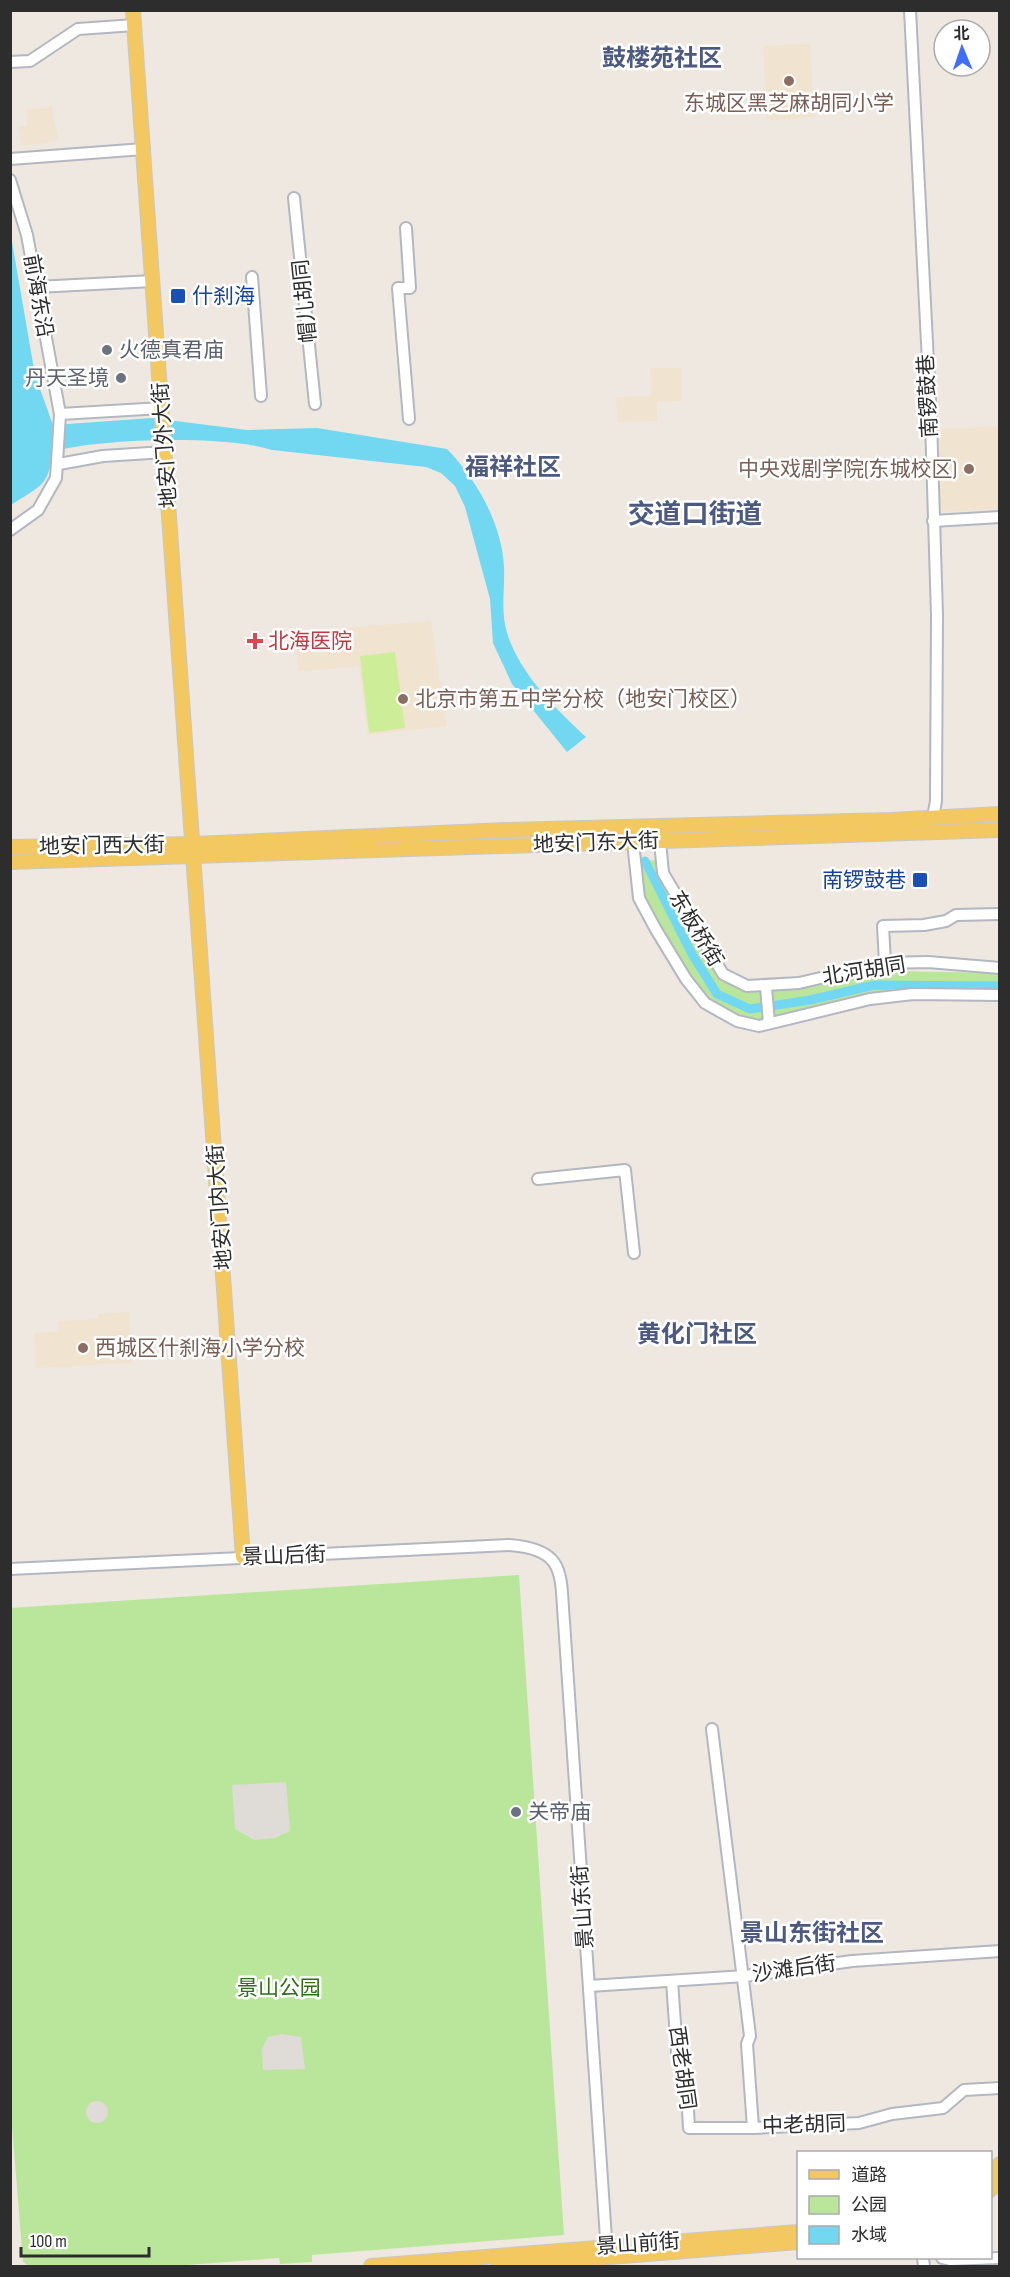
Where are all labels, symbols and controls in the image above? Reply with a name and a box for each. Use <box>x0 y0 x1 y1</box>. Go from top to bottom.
north arrow <box>932 18 992 78</box>
text: 北 <box>953 25 970 44</box>
district label: 鼓楼苑社区 <box>602 44 722 73</box>
marker: 东城区黑芝麻胡同小学 <box>782 74 796 88</box>
place label: 东城区黑芝麻胡同小学 <box>684 91 894 116</box>
street label: 前海东沿 <box>18 252 58 340</box>
street label: 帽儿胡同 <box>288 258 322 344</box>
place label: 什刹海 <box>192 284 255 309</box>
marker: 什刹海 <box>169 287 187 305</box>
place label: 火德真君庙 <box>119 338 224 363</box>
marker: 火德真君庙 <box>100 343 114 357</box>
street label: 南锣鼓巷 <box>913 353 943 439</box>
place label: 丹天圣境 <box>25 366 109 391</box>
marker: 丹天圣境 <box>114 371 128 385</box>
street label: 地安门外大街 <box>148 381 182 509</box>
district label: 福祥社区 <box>465 453 561 482</box>
place label: 中央戏剧学院(东城校区) <box>738 457 957 482</box>
marker: 中央戏剧学院(东城校区) <box>962 462 976 476</box>
district label: 交道口街道 <box>628 499 763 531</box>
place label: 北海医院 <box>268 629 352 654</box>
marker: 北海医院 <box>246 632 264 650</box>
place label: 北京市第五中学分校（地安门校区） <box>415 687 751 712</box>
marker: 北京市第五中学分校（地安门校区） <box>396 692 410 706</box>
street label: 地安门东大街 <box>533 828 659 858</box>
street label: 地安门西大街 <box>39 832 165 860</box>
place label: 南锣鼓巷 <box>822 868 906 893</box>
marker: 南锣鼓巷 <box>911 871 929 889</box>
street label: 东板桥街 <box>664 887 728 971</box>
street label: 北河胡同 <box>821 952 907 990</box>
street label: 地安门内大街 <box>203 1143 237 1271</box>
district label: 黄化门社区 <box>637 1320 757 1349</box>
place label: 西城区什刹海小学分校 <box>95 1336 305 1361</box>
marker: 西城区什刹海小学分校 <box>76 1341 90 1355</box>
street label: 景山后街 <box>242 1542 326 1570</box>
place label: 关帝庙 <box>528 1800 591 1825</box>
marker: 关帝庙 <box>509 1805 523 1819</box>
street label: 景山东街 <box>568 1864 598 1950</box>
district label: 景山东街社区 <box>740 1919 884 1948</box>
street label: 沙滩后街 <box>751 1951 837 1987</box>
park label: 景山公园 <box>237 1976 321 2001</box>
street label: 西老胡同 <box>664 2025 700 2111</box>
street label: 中老胡同 <box>762 2111 846 2139</box>
legend <box>797 2151 992 2259</box>
text: 道路 <box>851 2165 887 2186</box>
text: 公园 <box>851 2195 887 2216</box>
scale bar <box>21 2220 148 2258</box>
text: 水域 <box>851 2225 887 2246</box>
street label: 景山前街 <box>595 2229 681 2259</box>
text: 100 m <box>30 2231 67 2252</box>

